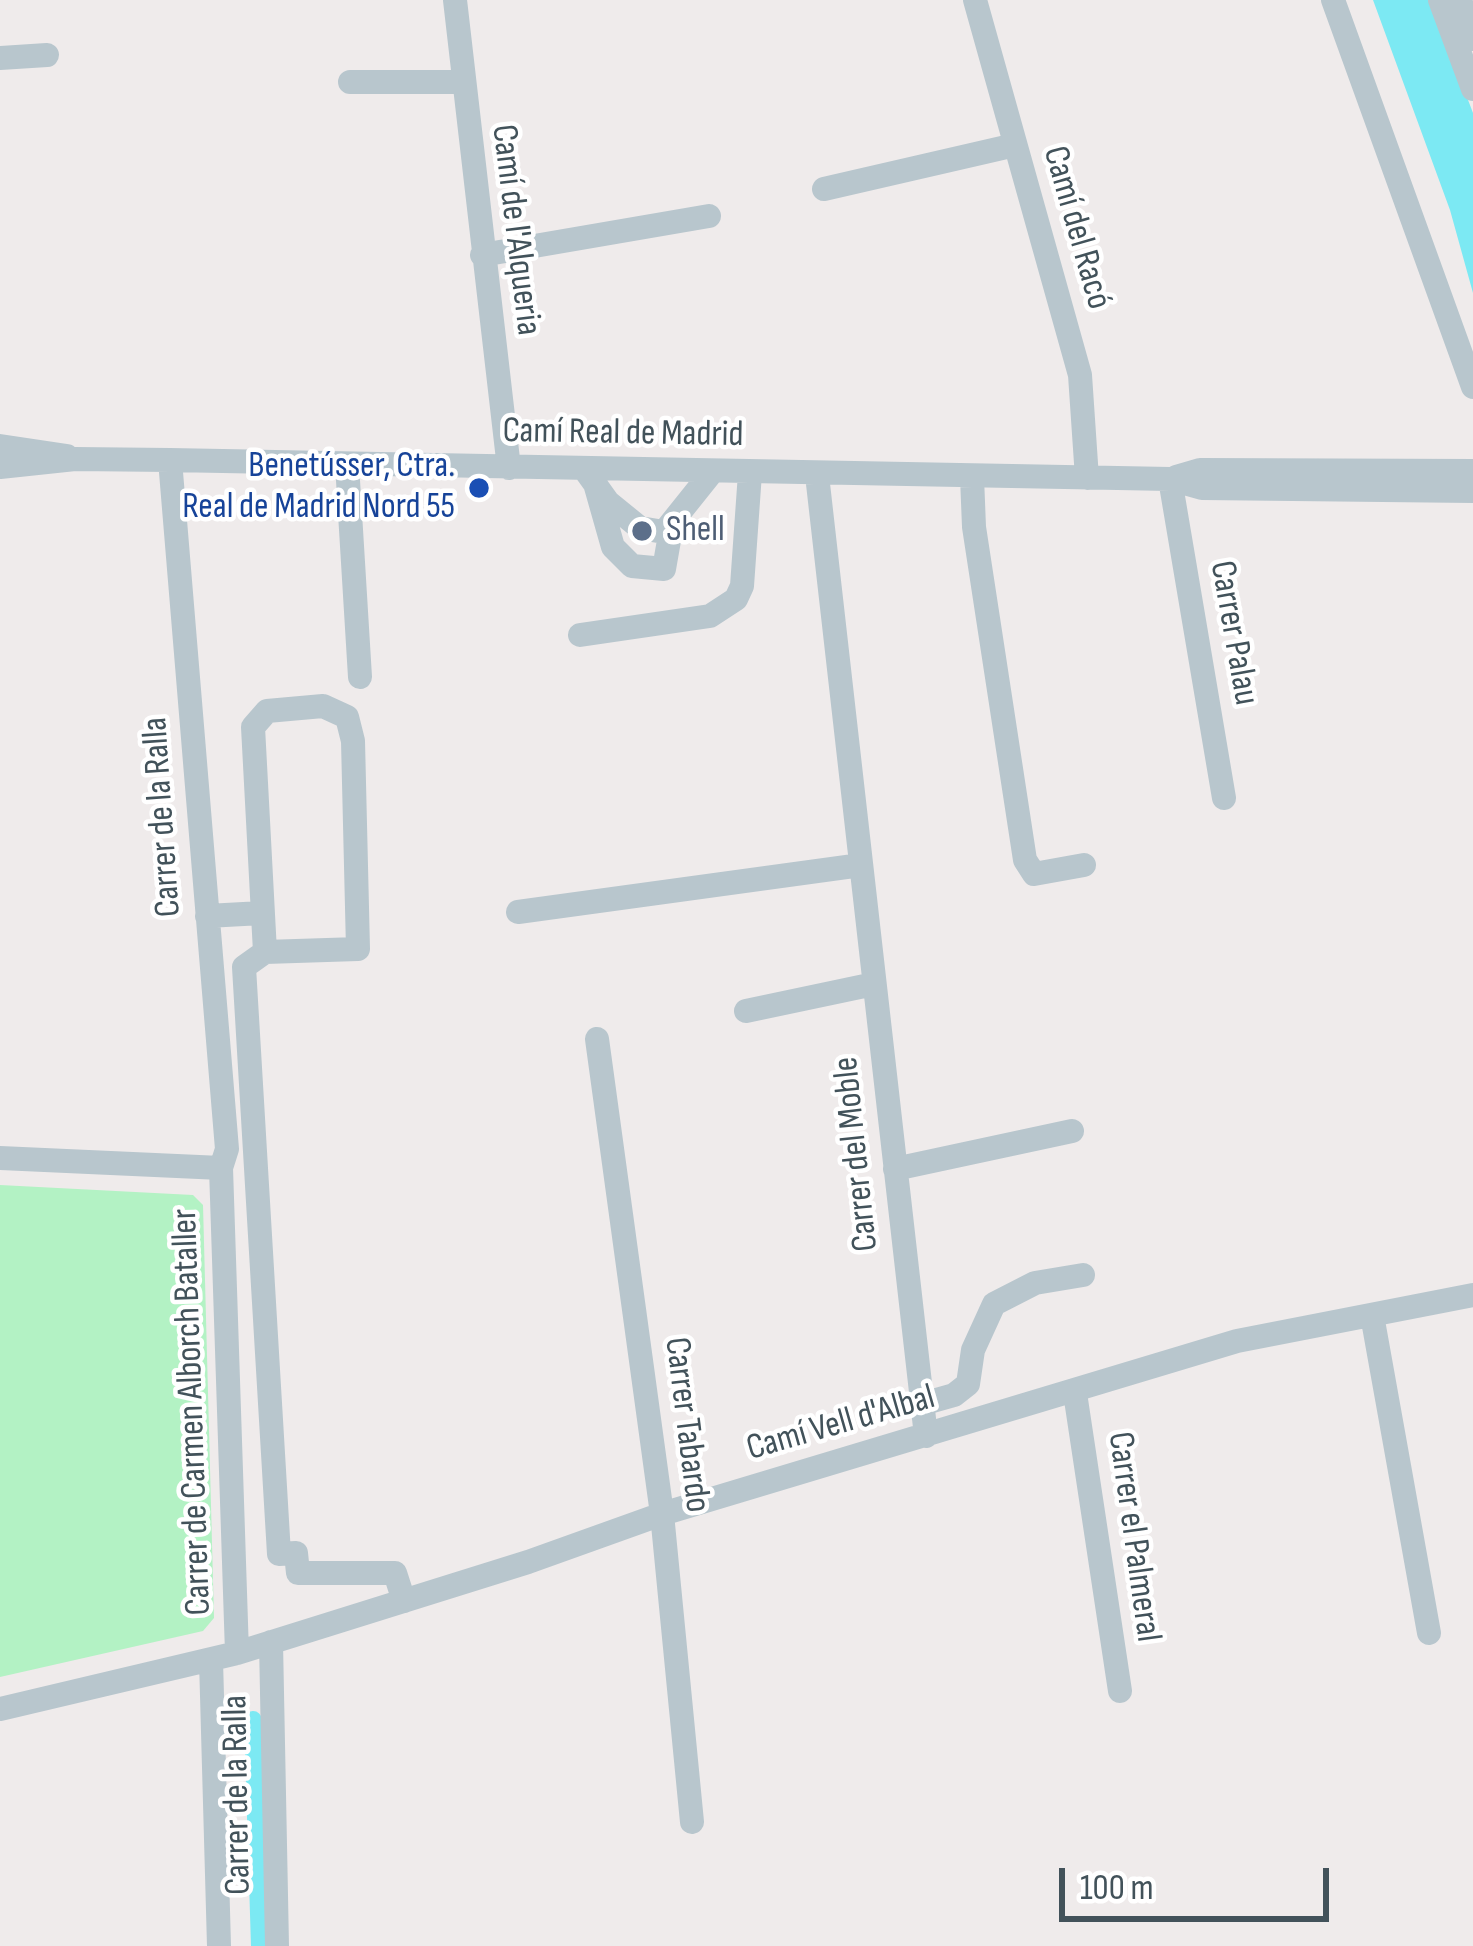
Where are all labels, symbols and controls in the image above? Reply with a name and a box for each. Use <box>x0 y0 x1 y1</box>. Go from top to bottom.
street label: Camí de l'Alqueria <box>481 122 549 338</box>
street label: Camí del Racó <box>1032 142 1120 314</box>
street label: Camí Real de Madrid <box>502 410 744 458</box>
place label: Benetússer, Ctra. Real de Madrid Nord 55 <box>182 445 455 530</box>
marker: Benetússer, Ctra. Real de Madrid Nord 55 <box>466 475 492 501</box>
place label: Shell <box>666 509 725 553</box>
marker: Shell <box>629 518 655 544</box>
street label: Carrer Palau <box>1199 558 1267 708</box>
street label: Carrer de la Ralla <box>134 716 192 918</box>
street label: Carrer del Moble <box>825 1054 889 1254</box>
street label: Carrer de Carmen Alborch Bataller <box>164 1208 222 1616</box>
street label: Carrer Tabardo <box>654 1335 718 1515</box>
street label: Camí Vell d'Albal <box>742 1377 940 1471</box>
street label: Carrer el Palmeral <box>1097 1429 1169 1645</box>
street label: Carrer de la Ralla <box>215 1695 261 1895</box>
scale bar <box>1065 1844 1335 1918</box>
text: 100 m <box>1080 1867 1154 1910</box>

